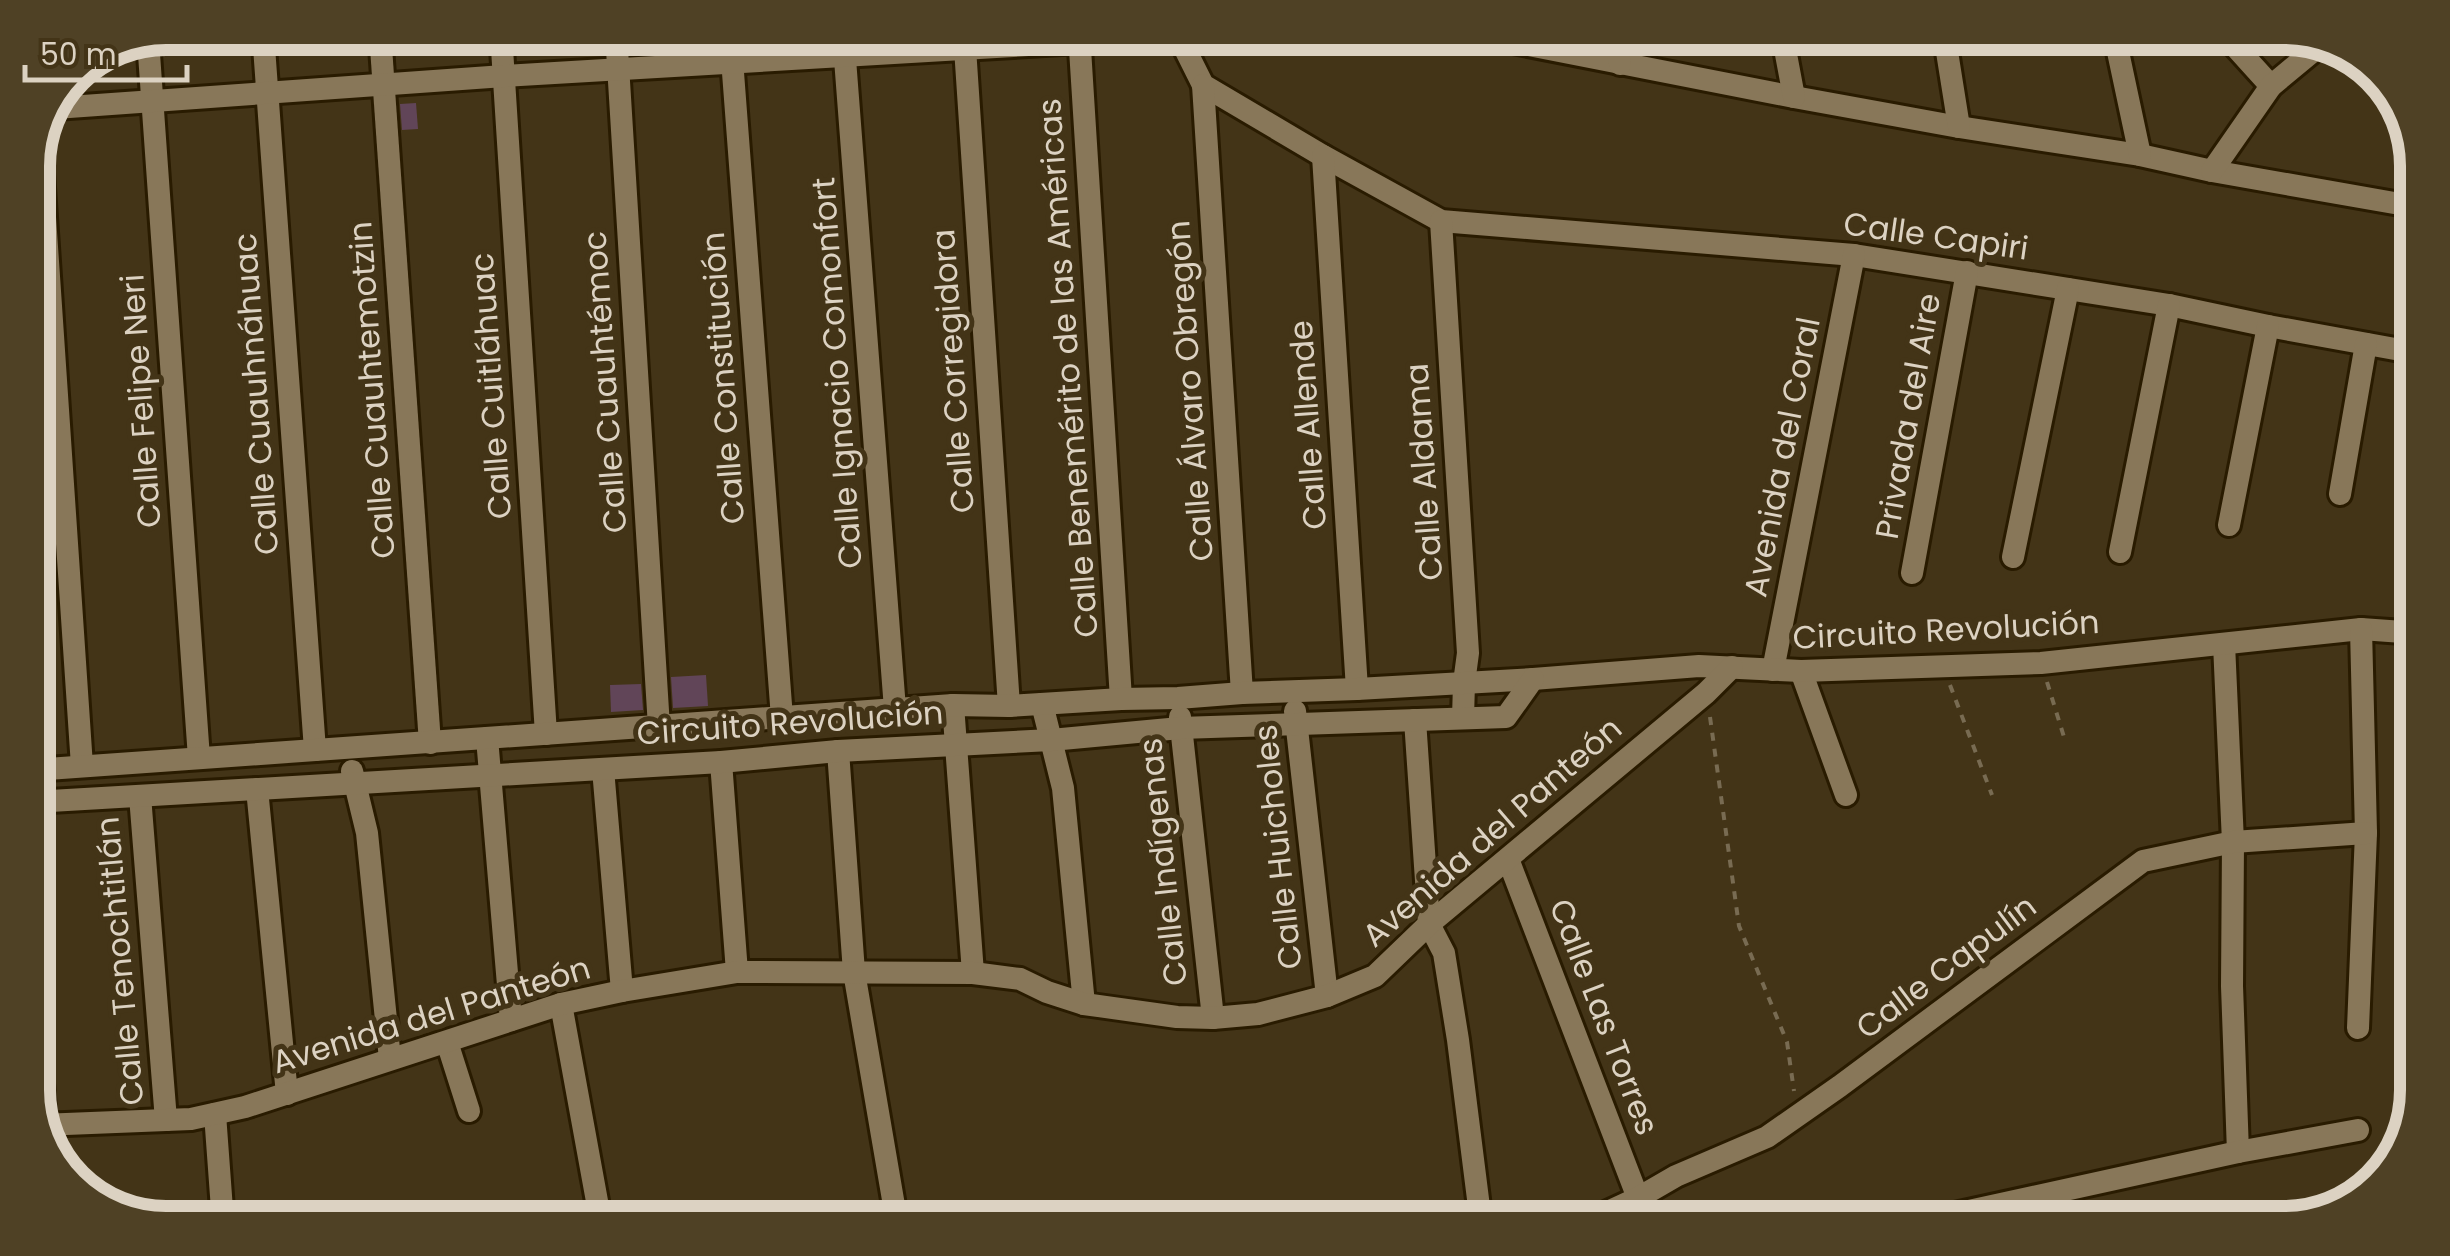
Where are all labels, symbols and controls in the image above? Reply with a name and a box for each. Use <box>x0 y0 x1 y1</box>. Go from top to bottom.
scale bar <box>25 20 188 82</box>
text: 50 m <box>40 33 117 76</box>
street label: Calle Benemérito de las Américas <box>1026 97 1109 639</box>
street label: Calle Ignacio Comonfort <box>800 176 873 570</box>
street label: Calle Capiri <box>1841 200 2031 271</box>
street label: Calle Álvaro Obregón <box>1155 219 1224 563</box>
street label: Calle Cuauhtemotzin <box>337 220 406 560</box>
street label: Calle Corregidora <box>920 228 985 515</box>
street label: Calle Cuauhtémoc <box>572 230 638 535</box>
street label: Calle Constitución <box>690 230 755 526</box>
street label: Calle Cuauhnáhuac <box>222 232 289 556</box>
street label: Calle Cuitláhuac <box>459 251 522 521</box>
street label: Calle Felipe Neri <box>109 273 172 529</box>
street label: Privada del Aire <box>1864 289 1951 542</box>
street label: Avenida del Coral <box>1732 313 1831 601</box>
street label: Calle Allende <box>1278 319 1337 531</box>
street label: Calle Aldama <box>1393 362 1454 582</box>
street label: Circuito Revolución <box>1791 599 2101 660</box>
street label: Circuito Revolución <box>635 689 945 756</box>
street label: Avenida del Panteón <box>1352 706 1631 957</box>
street label: Calle Huicholes <box>1242 722 1313 972</box>
street label: Calle Indígenas <box>1127 736 1198 988</box>
street label: Calle Tenochtitlán <box>84 815 155 1107</box>
street label: Calle Capulín <box>1846 884 2045 1049</box>
street label: Calle Las Torres <box>1539 892 1670 1141</box>
street label: Avenida del Panteón <box>266 945 595 1084</box>

